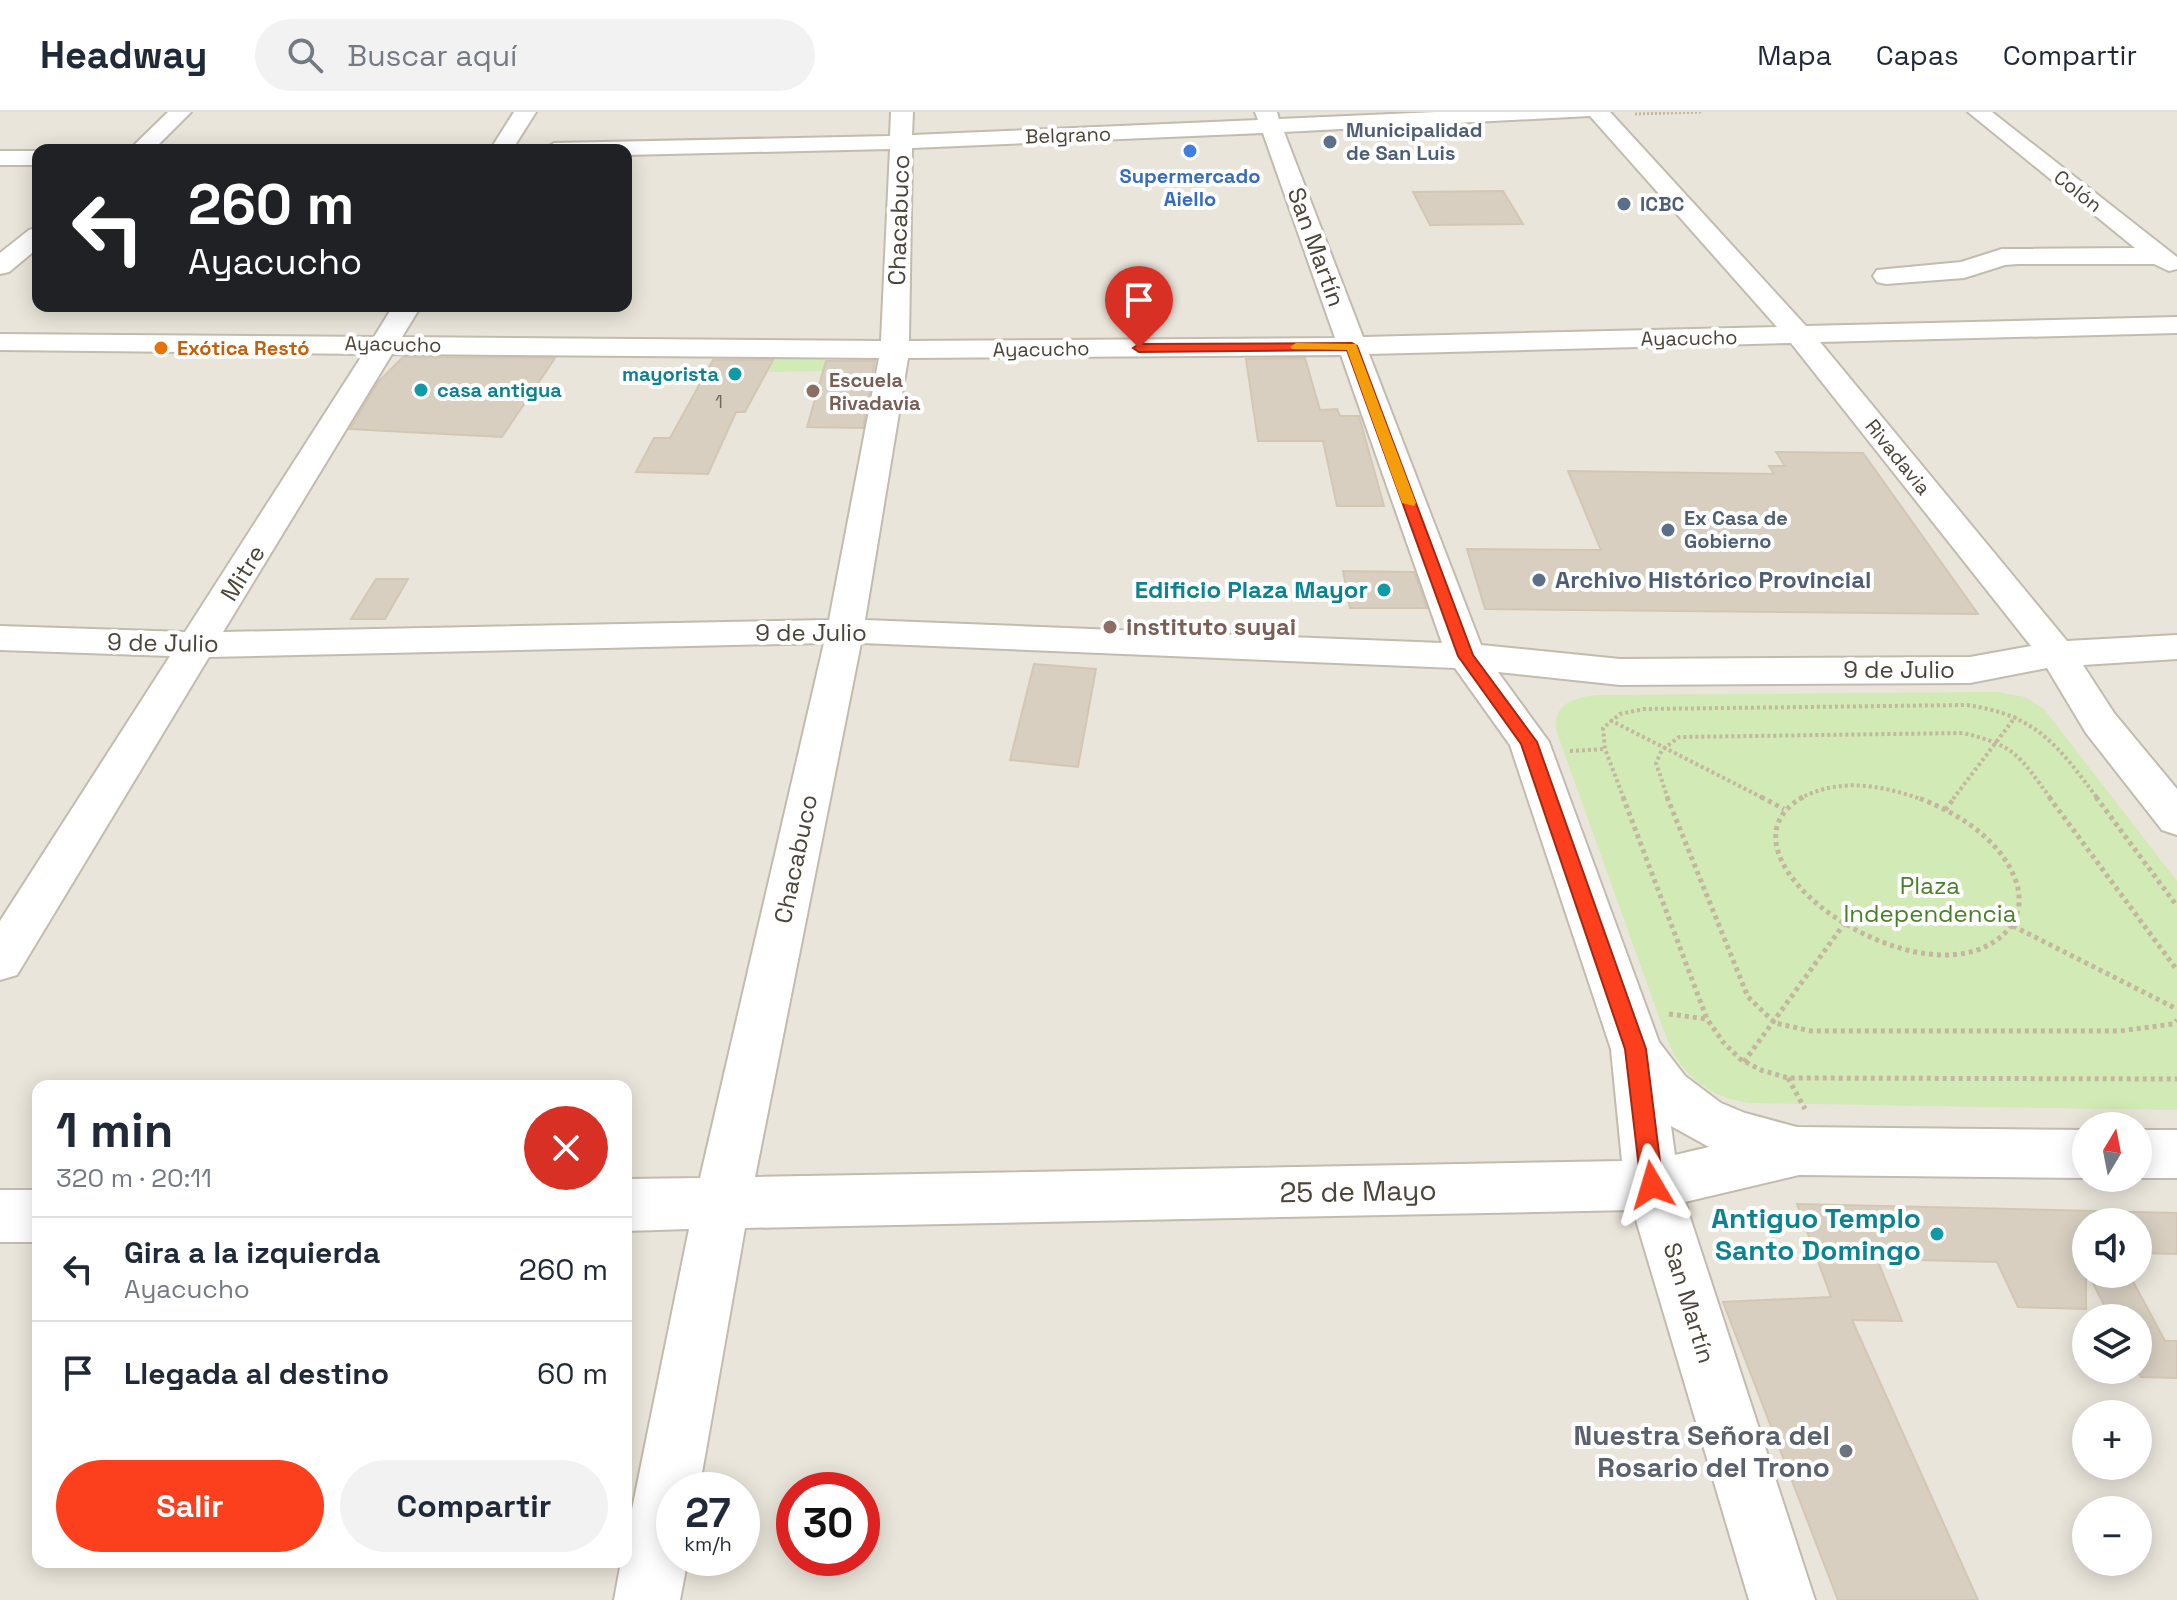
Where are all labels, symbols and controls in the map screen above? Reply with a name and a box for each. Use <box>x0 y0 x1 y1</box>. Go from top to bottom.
search box <box>255 19 815 91</box>
text: Headway <box>40 31 207 79</box>
icon: search <box>283 33 327 77</box>
text: Buscar aquí <box>347 36 517 75</box>
text: Mapa <box>1757 37 1832 73</box>
text: Capas <box>1876 37 1959 73</box>
text: Compartir <box>2003 37 2137 73</box>
place label: Municipalidad de San Luis <box>1346 117 1482 166</box>
street label: Belgrano <box>1025 121 1111 149</box>
marker: Municipalidad de San Luis <box>1321 133 1339 151</box>
marker: Supermercado Aiello <box>1181 142 1199 160</box>
street label: Chacabuco <box>881 154 916 286</box>
place label: Supermercado Aiello <box>1120 163 1260 212</box>
street label: Colón <box>2048 164 2108 218</box>
text: 260 m <box>188 169 354 240</box>
icon: left <box>56 176 160 280</box>
street label: San Martín <box>1281 183 1352 311</box>
place label: ICBC <box>1640 191 1684 217</box>
marker: ICBC <box>1615 195 1633 213</box>
text: Ayacucho <box>188 239 362 285</box>
pin <box>1105 266 1173 348</box>
icon: arrive <box>1117 278 1161 322</box>
street label: Ayacucho <box>1640 324 1738 352</box>
street label: Ayacucho <box>344 330 442 358</box>
place label: Exótica Restó <box>177 335 309 361</box>
street label: Ayacucho <box>992 335 1090 363</box>
marker: Exótica Restó <box>152 339 170 357</box>
place label: mayorista <box>622 361 719 387</box>
marker: mayorista <box>726 365 744 383</box>
place label: Escuela Rivadavia <box>829 367 921 416</box>
place label: casa antigua <box>437 377 562 403</box>
marker: casa antigua <box>412 381 430 399</box>
marker: Escuela Rivadavia <box>804 382 822 400</box>
house number: 1 <box>715 390 723 413</box>
street label: Rivadavia <box>1859 414 1937 500</box>
place label: Ex Casa de Gobierno <box>1684 505 1788 554</box>
marker: Ex Casa de Gobierno <box>1659 521 1677 539</box>
street label: Mitre <box>213 539 272 607</box>
place label: Archivo Histórico Provincial <box>1555 564 1871 595</box>
marker: Archivo Histórico Provincial <box>1530 571 1548 589</box>
place label: Edificio Plaza Mayor <box>1135 574 1368 605</box>
marker: Edificio Plaza Mayor <box>1375 581 1393 599</box>
place label: instituto suyai <box>1126 611 1296 642</box>
street label: 9 de Julio <box>755 617 867 648</box>
marker: instituto suyai <box>1101 618 1119 636</box>
street label: 9 de Julio <box>107 626 219 659</box>
street label: 9 de Julio <box>1843 654 1955 685</box>
street label: Chacabuco <box>767 792 824 926</box>
park label: Plaza Independencia <box>1843 870 2017 929</box>
text: 1 min <box>56 1100 173 1161</box>
button: close <box>524 1106 608 1190</box>
north arrow <box>2072 1112 2152 1192</box>
map controls <box>2072 1112 2152 1576</box>
position arrow <box>1610 1143 1694 1227</box>
text: 320 m · 20:11 <box>56 1161 212 1195</box>
street label: 25 de Mayo <box>1279 1172 1437 1210</box>
place label: Antiguo Templo Santo Domingo <box>1711 1200 1921 1268</box>
button: sound <box>2072 1208 2152 1288</box>
marker: Antiguo Templo Santo Domingo <box>1928 1225 1946 1243</box>
text: Gira a la izquierda <box>124 1233 380 1272</box>
street label: San Martín <box>1656 1239 1723 1367</box>
icon: left <box>56 1247 100 1291</box>
text: 260 m <box>519 1250 608 1289</box>
text: Ayacucho <box>124 1272 250 1306</box>
button: layers <box>2072 1304 2152 1384</box>
icon: arrive <box>56 1351 100 1395</box>
text: Llegada al destino <box>124 1354 389 1393</box>
text: 60 m <box>537 1354 608 1393</box>
button: + <box>2072 1400 2152 1480</box>
place label: Nuestra Señora del Rosario del Trono <box>1574 1417 1830 1485</box>
marker: Nuestra Señora del Rosario del Trono <box>1837 1442 1855 1460</box>
button: Salir <box>56 1460 324 1552</box>
button: Compartir <box>340 1460 608 1552</box>
speed limit sign: 30 <box>776 1472 880 1576</box>
text: 27 <box>685 1488 731 1539</box>
button: − <box>2072 1496 2152 1576</box>
text: km/h <box>684 1531 732 1557</box>

